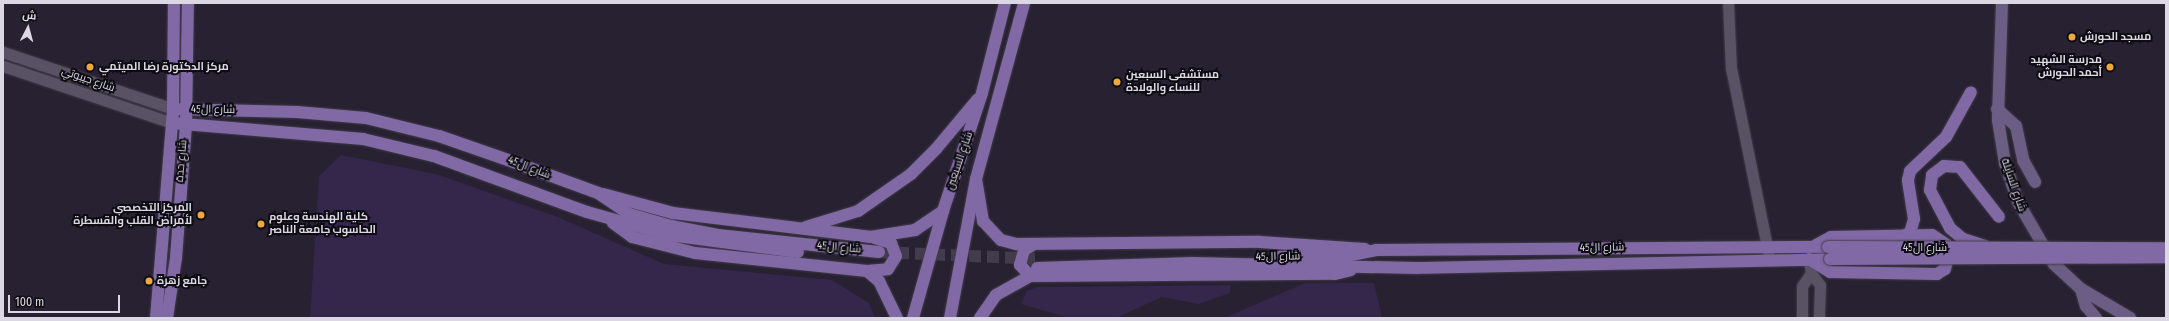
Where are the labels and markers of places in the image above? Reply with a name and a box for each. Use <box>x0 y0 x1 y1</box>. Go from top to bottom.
place label: مسجد الحورش <box>2080 30 2151 44</box>
marker: مسجد الحورش <box>2067 32 2077 42</box>
place label: مدرسة الشهيد أحمد الحورش <box>2031 54 2102 80</box>
place label: مركز الدكتورة رضا الميتمي <box>99 60 229 74</box>
marker: مركز الدكتورة رضا الميتمي <box>84 61 96 73</box>
marker: مدرسة الشهيد أحمد الحورش <box>2105 62 2115 72</box>
place label: مستشفى السبعين للنساء والولادة <box>1126 69 1219 95</box>
marker: مستشفى السبعين للنساء والولادة <box>1111 76 1123 88</box>
place label: المركز التخصصي لأمراض القلب والقسطرة <box>73 202 192 228</box>
marker: المركز التخصصي لأمراض القلب والقسطرة <box>195 209 207 221</box>
place label: كلية الهندسة وعلوم الحاسوب جامعة الناصر <box>269 211 376 237</box>
marker: كلية الهندسة وعلوم الحاسوب جامعة الناصر <box>256 219 266 229</box>
place label: جامع زهرة <box>157 274 207 288</box>
marker: جامع زهرة <box>144 276 154 286</box>

